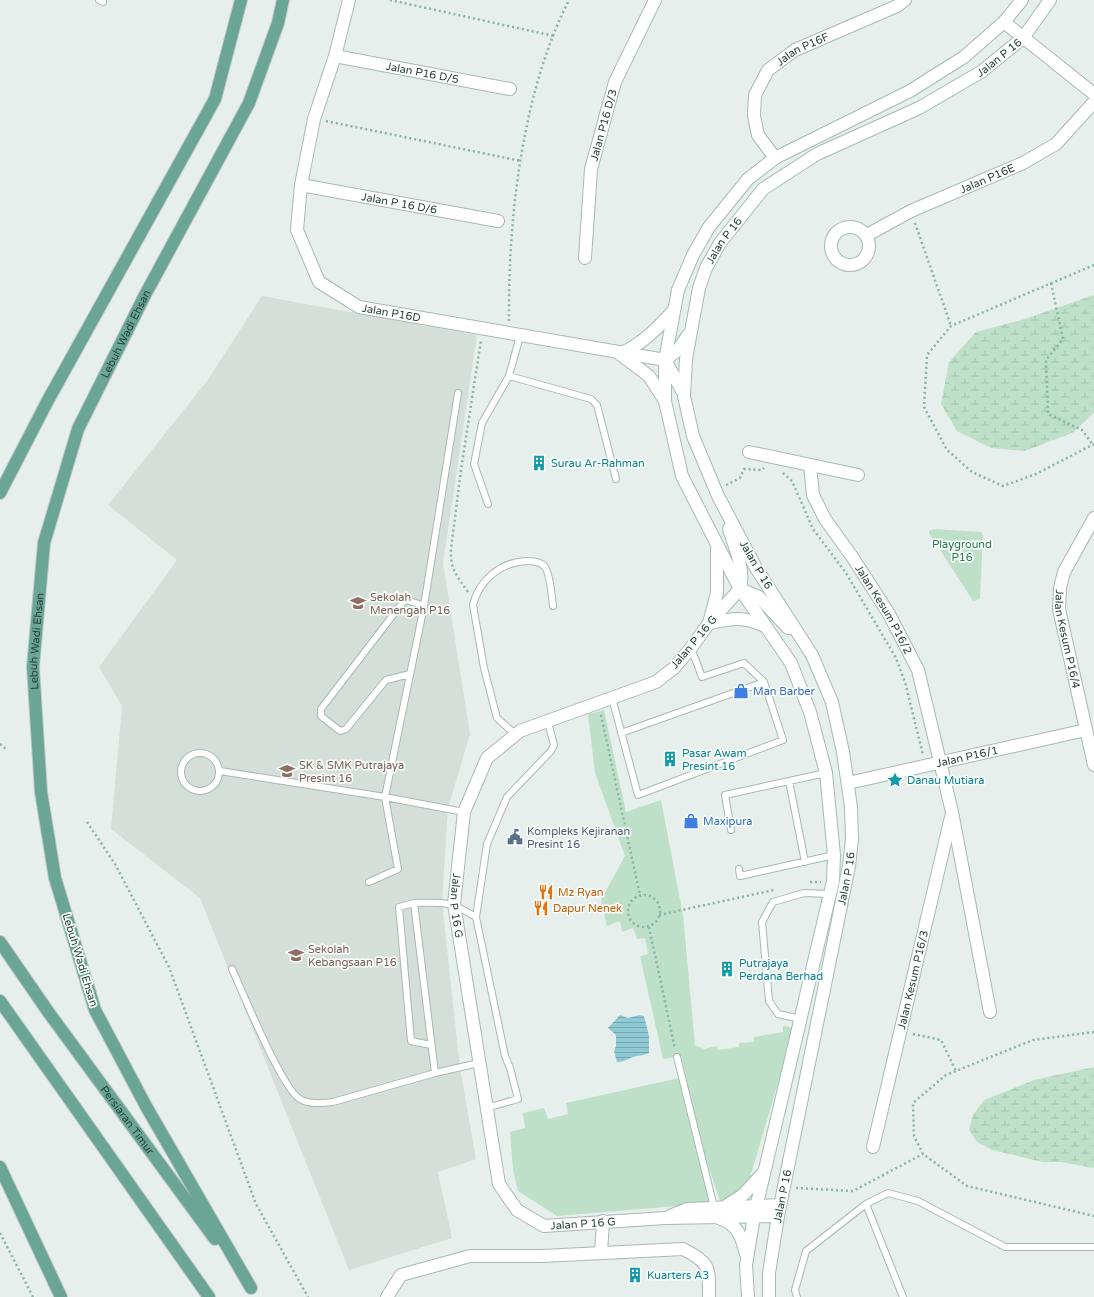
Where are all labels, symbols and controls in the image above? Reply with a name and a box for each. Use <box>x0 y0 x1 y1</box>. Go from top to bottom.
street label: Jalan P16F <box>774 30 831 68</box>
street label: Jalan P 16 <box>974 35 1024 80</box>
street label: Jalan P16 D/5 <box>385 59 460 86</box>
street label: Jalan P16 D/3 <box>587 87 619 162</box>
street label: Jalan P16E <box>958 161 1016 196</box>
street label: Jalan P 16 D/6 <box>360 190 438 216</box>
street label: Jalan P 16 <box>703 215 745 266</box>
street label: Lebuh Wadi Ehsan <box>98 287 153 380</box>
street label: Jalan P16D <box>361 301 422 324</box>
building icon: Surau Ar-Rahman <box>530 454 548 472</box>
place label: Surau Ar-Rahman <box>551 457 645 470</box>
street label: Jalan P 16 <box>737 538 775 592</box>
park label: Playground P16 <box>932 538 992 564</box>
street label: Jalan Kesum P16/2 <box>853 562 915 656</box>
street label: Jalan Kesum P16/4 <box>1052 589 1083 690</box>
place label: Sekolah Menengah P16 <box>370 591 450 617</box>
street label: Lebuh Wadi Ehsan <box>26 592 46 690</box>
school or university icon: Sekolah Menengah P16 <box>349 594 367 612</box>
street label: Jalan P 16 G <box>668 613 720 671</box>
shop icon: Man Barber <box>732 682 750 700</box>
place label: Man Barber <box>753 685 816 698</box>
street label: Jalan P16/1 <box>935 743 999 770</box>
place label: Pasar Awam Presint 16 <box>682 747 747 773</box>
building icon: Pasar Awam Presint 16 <box>661 750 679 768</box>
place label: SK & SMK Putrajaya Presint 16 <box>299 759 404 785</box>
school or university icon: SK & SMK Putrajaya Presint 16 <box>278 762 296 780</box>
place icon: Danau Mutiara <box>886 771 904 789</box>
place label: Danau Mutiara <box>907 774 984 787</box>
shop icon: Maxipura <box>682 812 700 830</box>
place label: Maxipura <box>703 815 753 828</box>
place label: Kompleks Kejiranan Presint 16 <box>527 825 630 851</box>
public building icon: Kompleks Kejiranan Presint 16 <box>506 828 524 846</box>
street label: Jalan P 16 <box>835 851 857 906</box>
street label: Jalan P 16 G <box>447 873 466 939</box>
restaurant icon: Mz Ryan <box>537 883 555 901</box>
place label: Mz Ryan <box>558 886 604 899</box>
restaurant icon: Dapur Nenek <box>532 899 550 917</box>
place label: Dapur Nenek <box>553 902 622 915</box>
street label: Lebuh Wadi Ehsan <box>60 912 100 1008</box>
street label: Jalan Kesum P16/3 <box>895 929 931 1030</box>
place label: Sekolah Kebangsaan P16 <box>308 943 397 969</box>
school or university icon: Sekolah Kebangsaan P16 <box>287 946 305 964</box>
place label: Putrajaya Perdana Berhad <box>739 957 823 983</box>
building icon: Putrajaya Perdana Berhad <box>718 960 736 978</box>
street label: Persiaran Timur <box>98 1083 158 1158</box>
street label: Jalan P 16 <box>771 1168 794 1224</box>
street label: Jalan P 16 G <box>550 1215 616 1232</box>
building icon: Kuarters A3 <box>626 1266 644 1284</box>
place label: Kuarters A3 <box>647 1269 709 1282</box>

